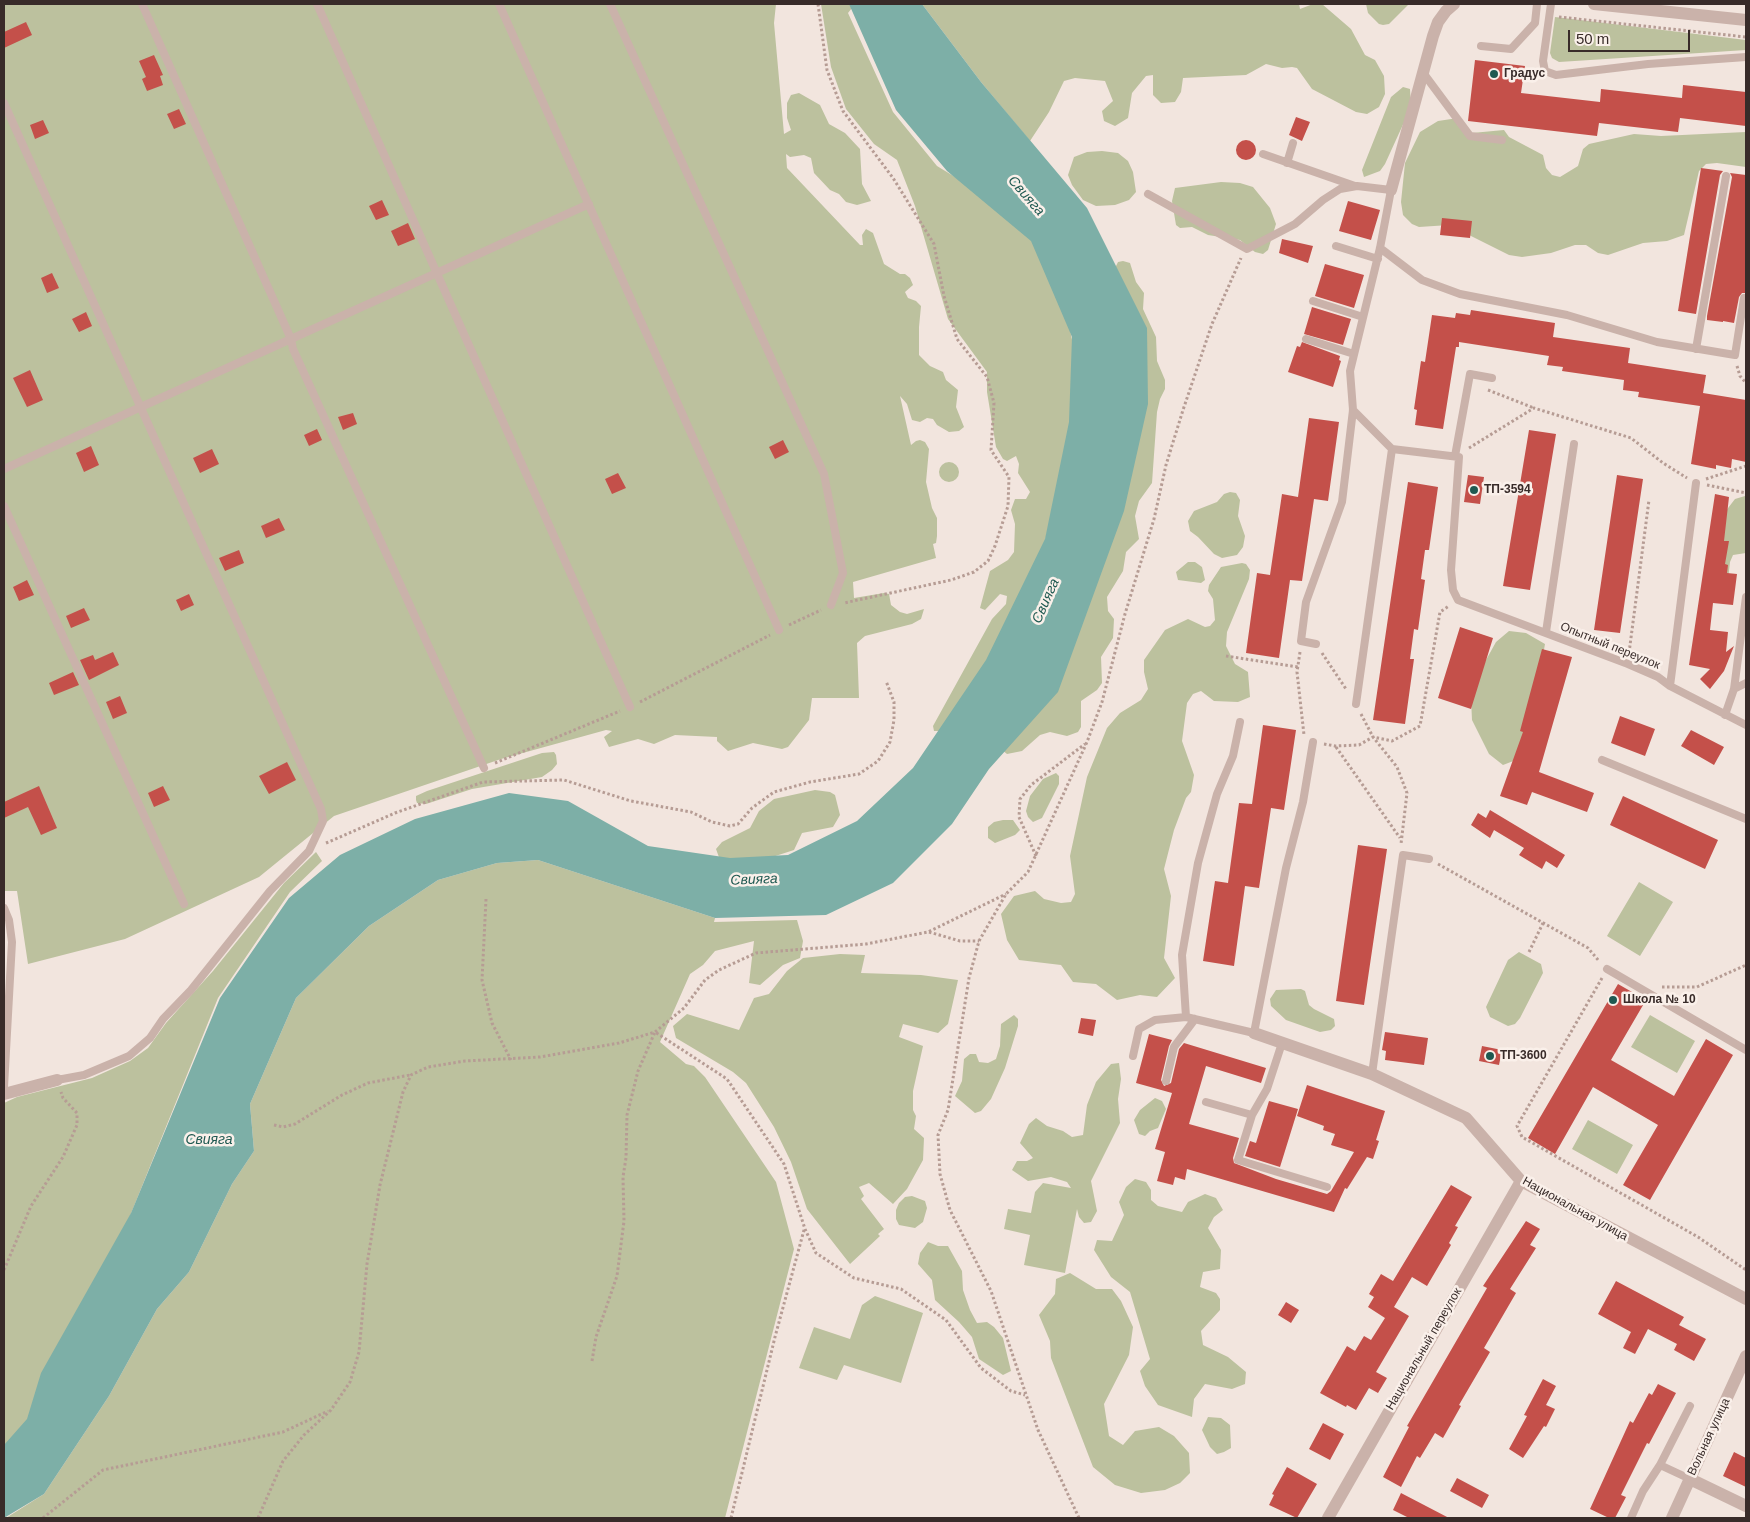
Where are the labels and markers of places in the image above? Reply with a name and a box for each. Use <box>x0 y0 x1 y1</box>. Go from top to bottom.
place label: Градус <box>1504 67 1545 81</box>
marker: Градус <box>1488 68 1500 80</box>
place label: ТП-3594 <box>1484 483 1531 497</box>
marker: ТП-3594 <box>1468 484 1480 496</box>
place label: Школа № 10 <box>1623 993 1696 1007</box>
marker: Школа № 10 <box>1607 994 1619 1006</box>
place label: ТП-3600 <box>1500 1049 1547 1063</box>
marker: ТП-3600 <box>1484 1050 1496 1062</box>

